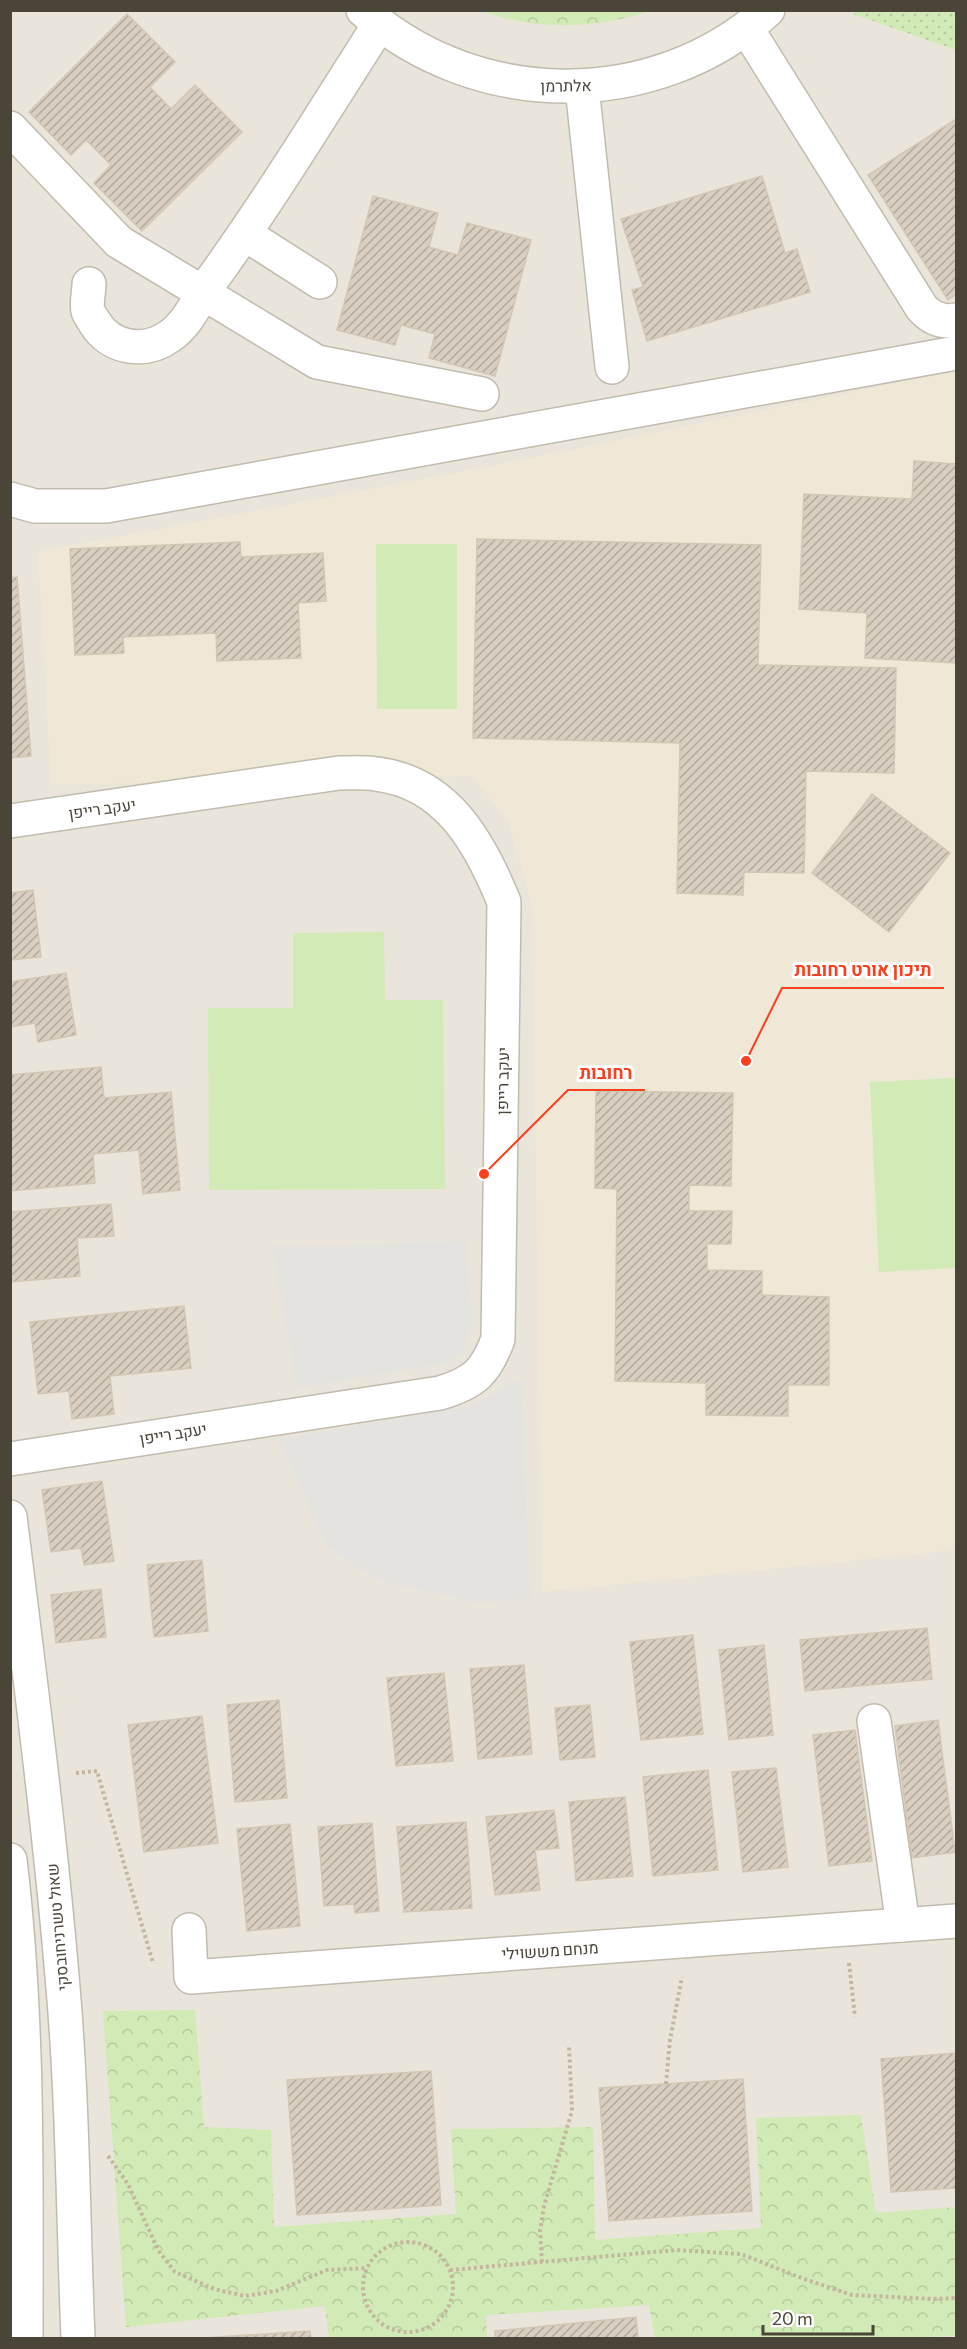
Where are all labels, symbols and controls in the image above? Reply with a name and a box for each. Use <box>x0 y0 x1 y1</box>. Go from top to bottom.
street label: אלתרמן <box>540 75 592 95</box>
street label: יעקב רייפן <box>67 794 137 822</box>
callout: תיכון אורט רחובות <box>782 952 944 988</box>
text: תיכון אורט רחובות <box>794 958 932 980</box>
street label: יעקב רייפן <box>492 1047 512 1115</box>
callout: רחובות <box>568 1054 645 1090</box>
text: רחובות <box>579 1061 633 1083</box>
street label: יעקב רייפן <box>138 1418 208 1448</box>
street label: שאול טשרניחובסקי <box>42 1862 72 1992</box>
street label: מנחם מששוילי <box>501 1937 599 1963</box>
scale bar <box>763 2298 872 2336</box>
text: 20 m <box>772 2307 813 2329</box>

